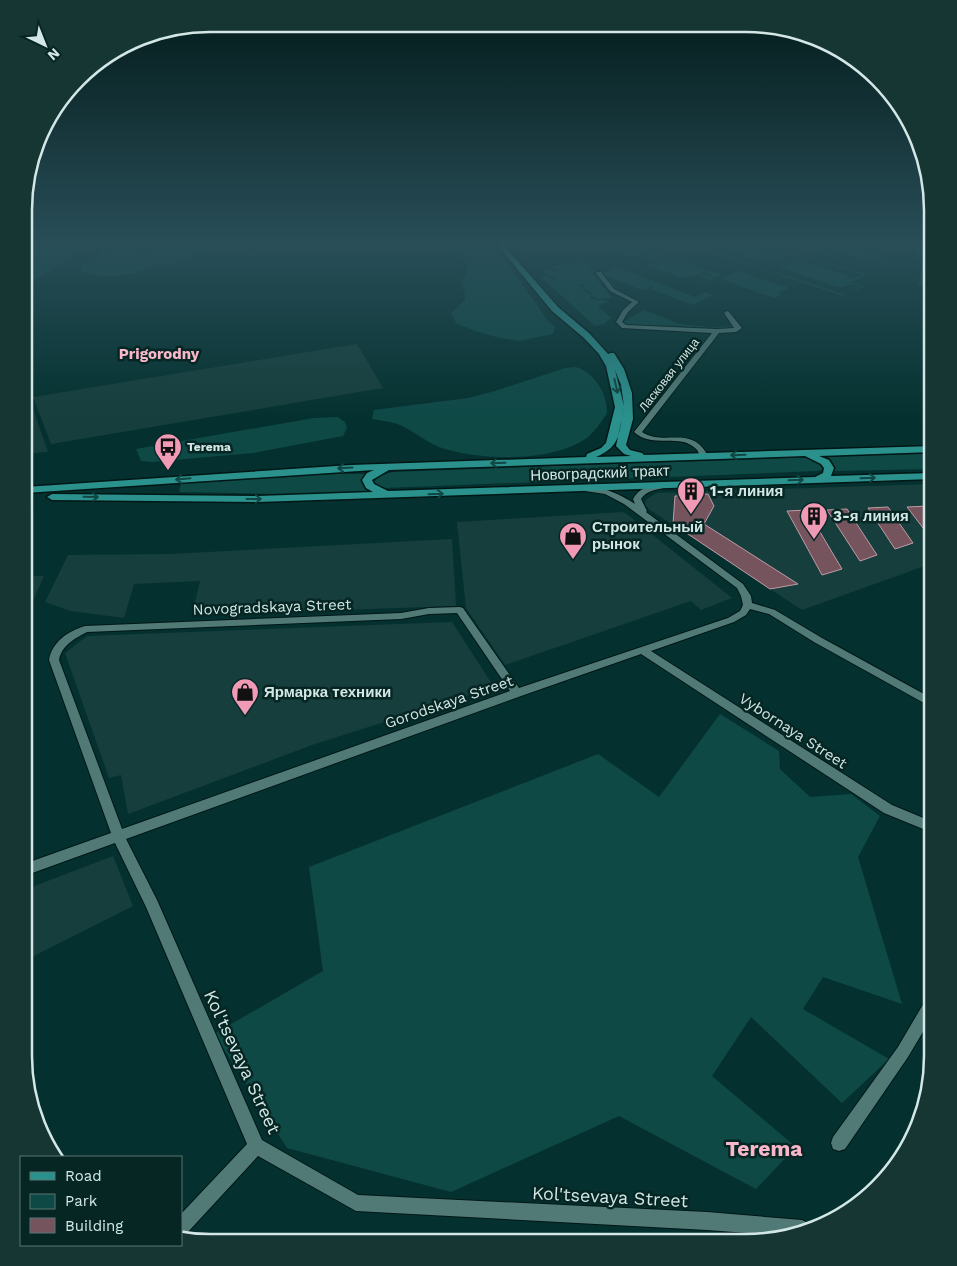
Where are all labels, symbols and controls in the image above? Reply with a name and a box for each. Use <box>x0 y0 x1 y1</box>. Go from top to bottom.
north arrow <box>20 20 70 70</box>
text: N <box>45 45 63 64</box>
street label: Ласковая улица <box>636 335 702 414</box>
district label: Prigorodny <box>119 345 200 363</box>
one-way arrow <box>612 378 621 394</box>
bus stop icon: Terema <box>153 432 183 471</box>
place label: Terema <box>187 440 231 454</box>
one-way arrow <box>731 450 747 459</box>
one-way arrow <box>490 458 506 468</box>
street label: Новоградский тракт <box>530 462 670 484</box>
one-way arrow <box>337 464 353 473</box>
one-way arrow <box>860 473 876 482</box>
one-way arrow <box>175 474 191 484</box>
building icon: 1-я линия <box>676 476 706 515</box>
one-way arrow <box>788 476 804 485</box>
place label: 1-я линия <box>710 482 783 500</box>
one-way arrow <box>428 489 444 498</box>
one-way arrow <box>82 492 99 502</box>
one-way arrow <box>245 494 261 504</box>
building icon: 3-я линия <box>799 501 829 540</box>
place label: 3-я линия <box>833 507 909 525</box>
place label: Строительный рынок <box>592 518 703 553</box>
shop icon: Строительный рынок <box>558 521 588 560</box>
street label: Novogradskaya Street <box>192 595 352 619</box>
street label: Gorodskaya Street <box>383 671 516 732</box>
shop icon: Ярмарка техники <box>230 677 260 716</box>
place label: Ярмарка техники <box>264 683 391 701</box>
street label: Vybornaya Street <box>736 689 851 773</box>
street label: Kol'tsevaya Street <box>200 987 285 1137</box>
district label: Terema <box>726 1136 803 1161</box>
legend <box>20 1156 182 1246</box>
text: Road <box>65 1167 102 1185</box>
street label: Kol'tsevaya Street <box>531 1182 689 1211</box>
text: Park <box>65 1192 98 1210</box>
text: Building <box>65 1217 123 1235</box>

